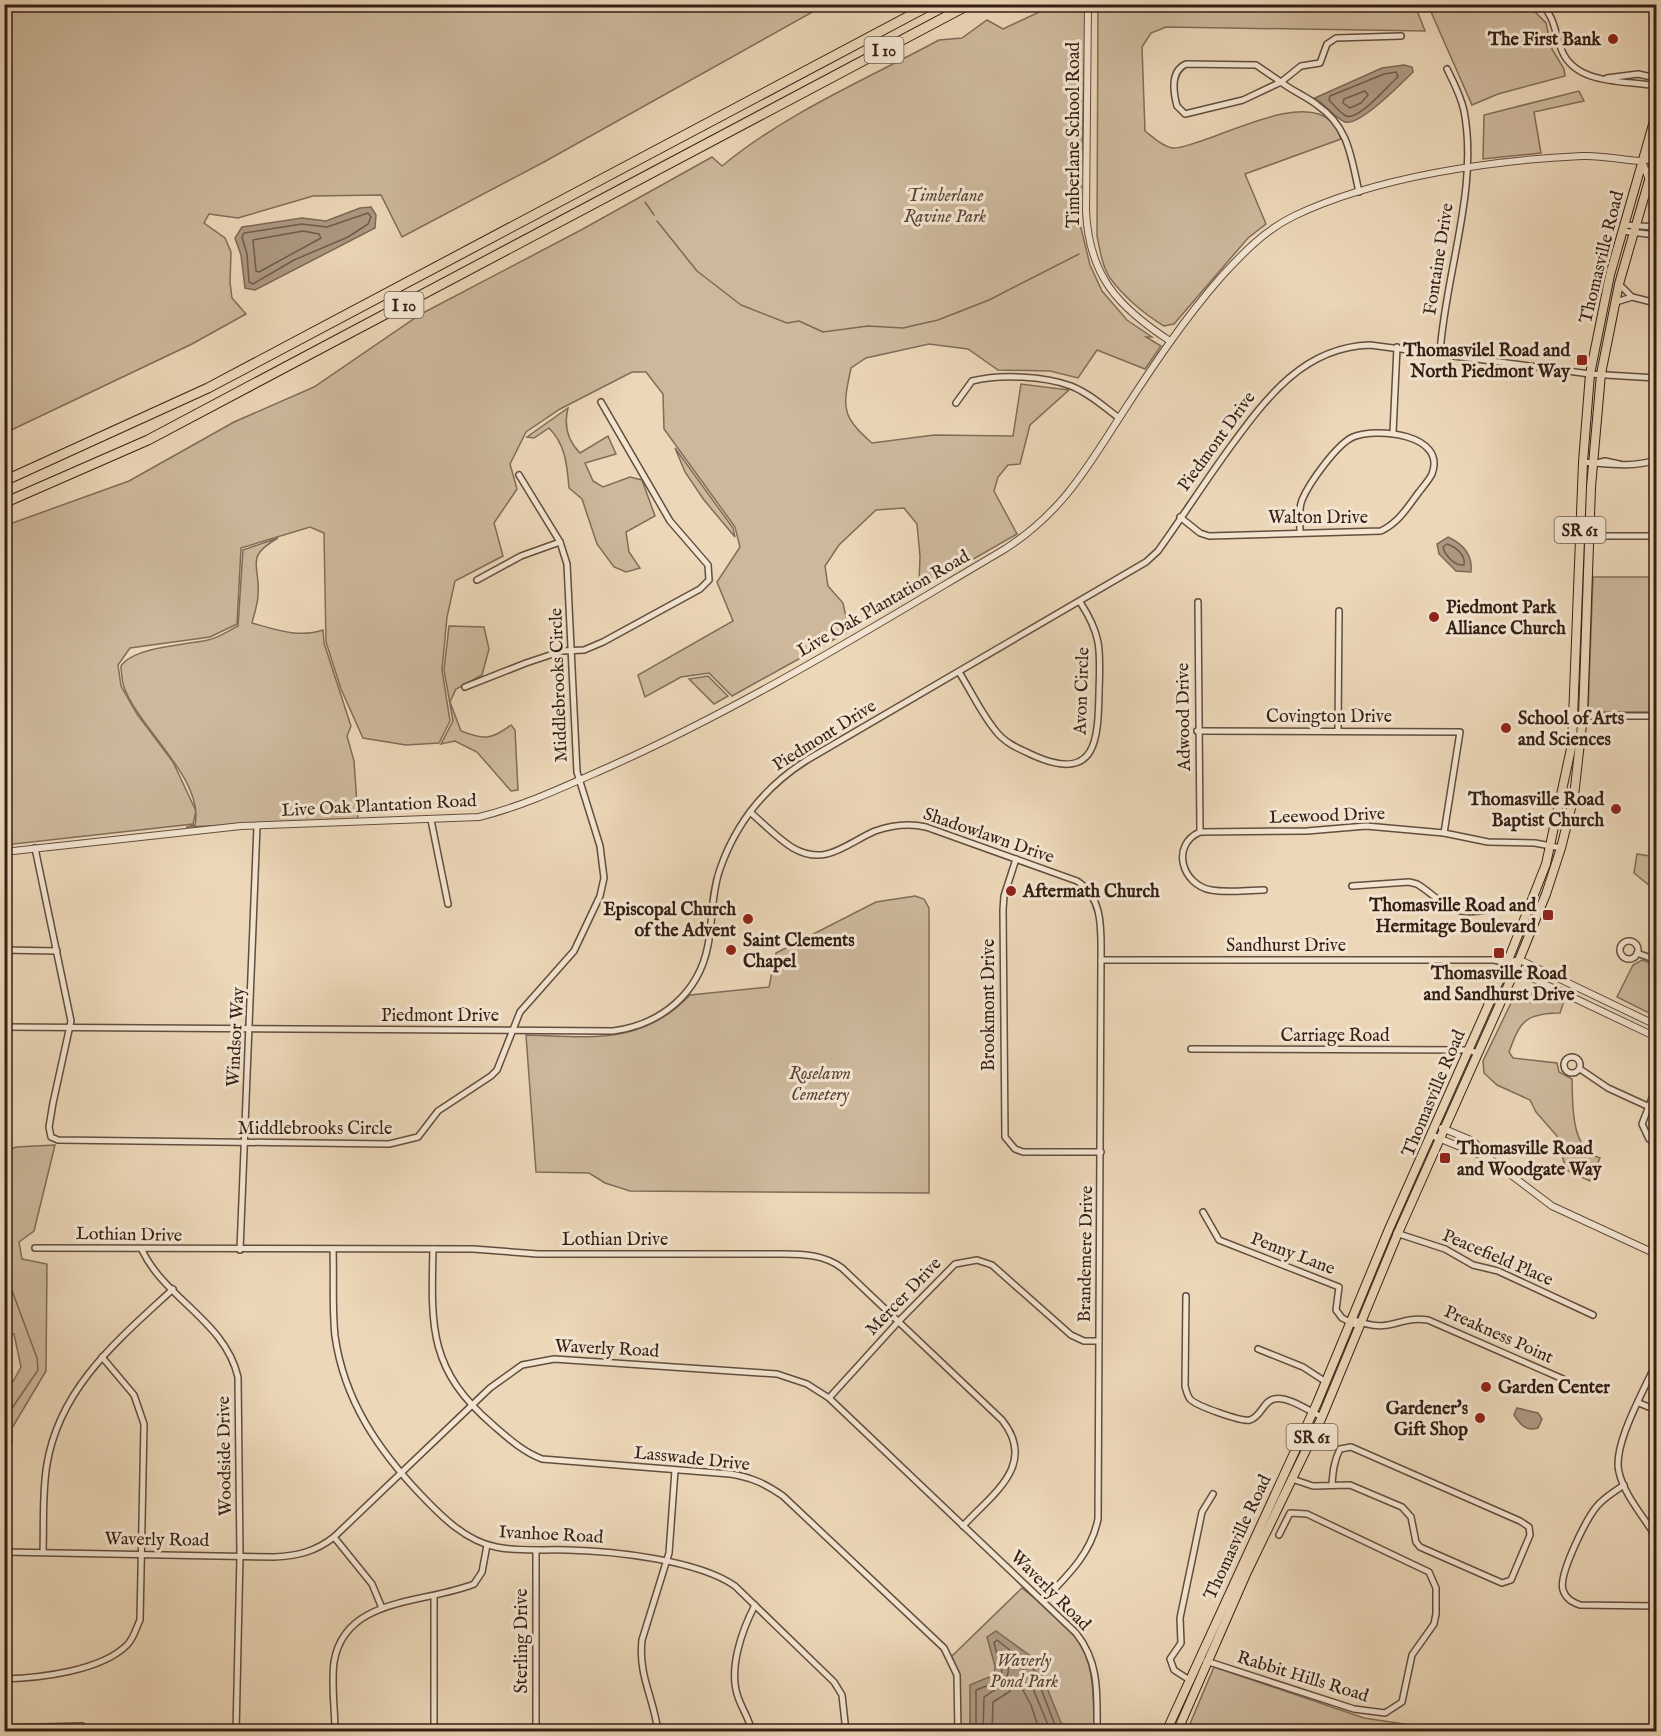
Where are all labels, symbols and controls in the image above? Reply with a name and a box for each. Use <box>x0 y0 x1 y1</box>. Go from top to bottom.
place label: The First Bank <box>1487 29 1602 52</box>
marker: The First Bank <box>1606 32 1620 46</box>
road number: I 10 <box>864 37 904 63</box>
street label: Timberlane School Road <box>1063 42 1086 228</box>
park label: Timberlane Ravine Park <box>904 185 986 229</box>
street label: Thomasville Road <box>1575 188 1630 326</box>
street label: Fontaine Drive <box>1419 202 1460 317</box>
road number: I 10 <box>384 292 424 318</box>
place label: Thomasvilel Road and North Piedmont Way <box>1402 340 1571 384</box>
marker: Thomasvilel Road and North Piedmont Way <box>1575 353 1589 367</box>
street label: Piedmont Drive <box>1173 387 1261 496</box>
street label: Walton Drive <box>1268 507 1368 530</box>
road number: SR 61 <box>1554 517 1606 543</box>
street label: Live Oak Plantation Road <box>793 545 974 663</box>
place label: Piedmont Park Alliance Church <box>1445 597 1566 641</box>
street label: Middlebrooks Circle <box>545 607 574 763</box>
marker: Piedmont Park Alliance Church <box>1427 610 1441 624</box>
street label: Avon Circle <box>1069 647 1096 736</box>
street label: Adwood Drive <box>1172 663 1197 772</box>
street label: Piedmont Drive <box>769 695 881 777</box>
street label: Covington Drive <box>1266 706 1392 729</box>
place label: School of Arts and Sciences <box>1518 708 1625 752</box>
marker: School of Arts and Sciences <box>1499 721 1513 735</box>
place label: Thomasville Road Baptist Church <box>1467 789 1604 833</box>
street label: Live Oak Plantation Road <box>281 790 478 823</box>
marker: Thomasville Road Baptist Church <box>1609 802 1623 816</box>
street label: Shadowlawn Drive <box>920 803 1057 870</box>
street label: Leewood Drive <box>1269 803 1385 830</box>
place label: Aftermath Church <box>1022 881 1160 904</box>
marker: Aftermath Church <box>1004 884 1018 898</box>
place label: Thomasville Road and Hermitage Boulevard <box>1368 895 1536 939</box>
place label: Episcopal Church of the Advent <box>603 899 737 943</box>
marker: Thomasville Road and Hermitage Boulevard <box>1541 908 1555 922</box>
marker: Episcopal Church of the Advent <box>741 912 755 926</box>
place label: Saint Clements Chapel <box>743 930 855 974</box>
street label: Sandhurst Drive <box>1226 935 1346 958</box>
street label: Brookmont Drive <box>978 939 1001 1071</box>
marker: Saint Clements Chapel <box>724 943 738 957</box>
marker: Thomasville Road and Sandhurst Drive <box>1492 946 1506 960</box>
place label: Thomasville Road and Sandhurst Drive <box>1424 963 1575 1007</box>
street label: Windsor Way <box>222 986 251 1088</box>
street label: Piedmont Drive <box>381 1005 499 1028</box>
street label: Carriage Road <box>1280 1025 1390 1048</box>
street label: Thomasville Road <box>1397 1026 1472 1161</box>
park label: Roselawn Cemetery <box>789 1063 851 1107</box>
street label: Middlebrooks Circle <box>238 1118 392 1141</box>
place label: Thomasville Road and Woodgate Way <box>1456 1138 1603 1182</box>
marker: Thomasville Road and Woodgate Way <box>1438 1151 1452 1165</box>
street label: Brandemere Drive <box>1074 1186 1099 1323</box>
street label: Lothian Drive <box>76 1223 182 1248</box>
street label: Peacefield Place <box>1438 1225 1556 1292</box>
street label: Penny Lane <box>1247 1228 1338 1281</box>
street label: Lothian Drive <box>562 1229 668 1252</box>
street label: Mercer Drive <box>861 1253 947 1341</box>
street label: Preakness Point <box>1440 1301 1557 1370</box>
street label: Waverly Road <box>554 1335 660 1364</box>
place label: Garden Center <box>1498 1377 1610 1400</box>
marker: Garden Center <box>1479 1380 1493 1394</box>
street label: Woodside Drive <box>213 1396 238 1516</box>
place label: Gardener's Gift Shop <box>1386 1398 1469 1442</box>
marker: Gardener's Gift Shop <box>1473 1411 1487 1425</box>
road number: SR 61 <box>1286 1424 1338 1450</box>
street label: Lasswade Drive <box>633 1442 751 1477</box>
street label: Thomasville Road <box>1199 1471 1278 1604</box>
street label: Ivanhoe Road <box>498 1521 604 1550</box>
street label: Waverly Road <box>104 1528 210 1553</box>
street label: Waverly Road <box>1005 1546 1095 1636</box>
street label: Sterling Drive <box>511 1588 534 1694</box>
street label: Rabbit Hills Road <box>1234 1646 1372 1709</box>
park label: Waverly Pond Park <box>990 1650 1058 1694</box>

